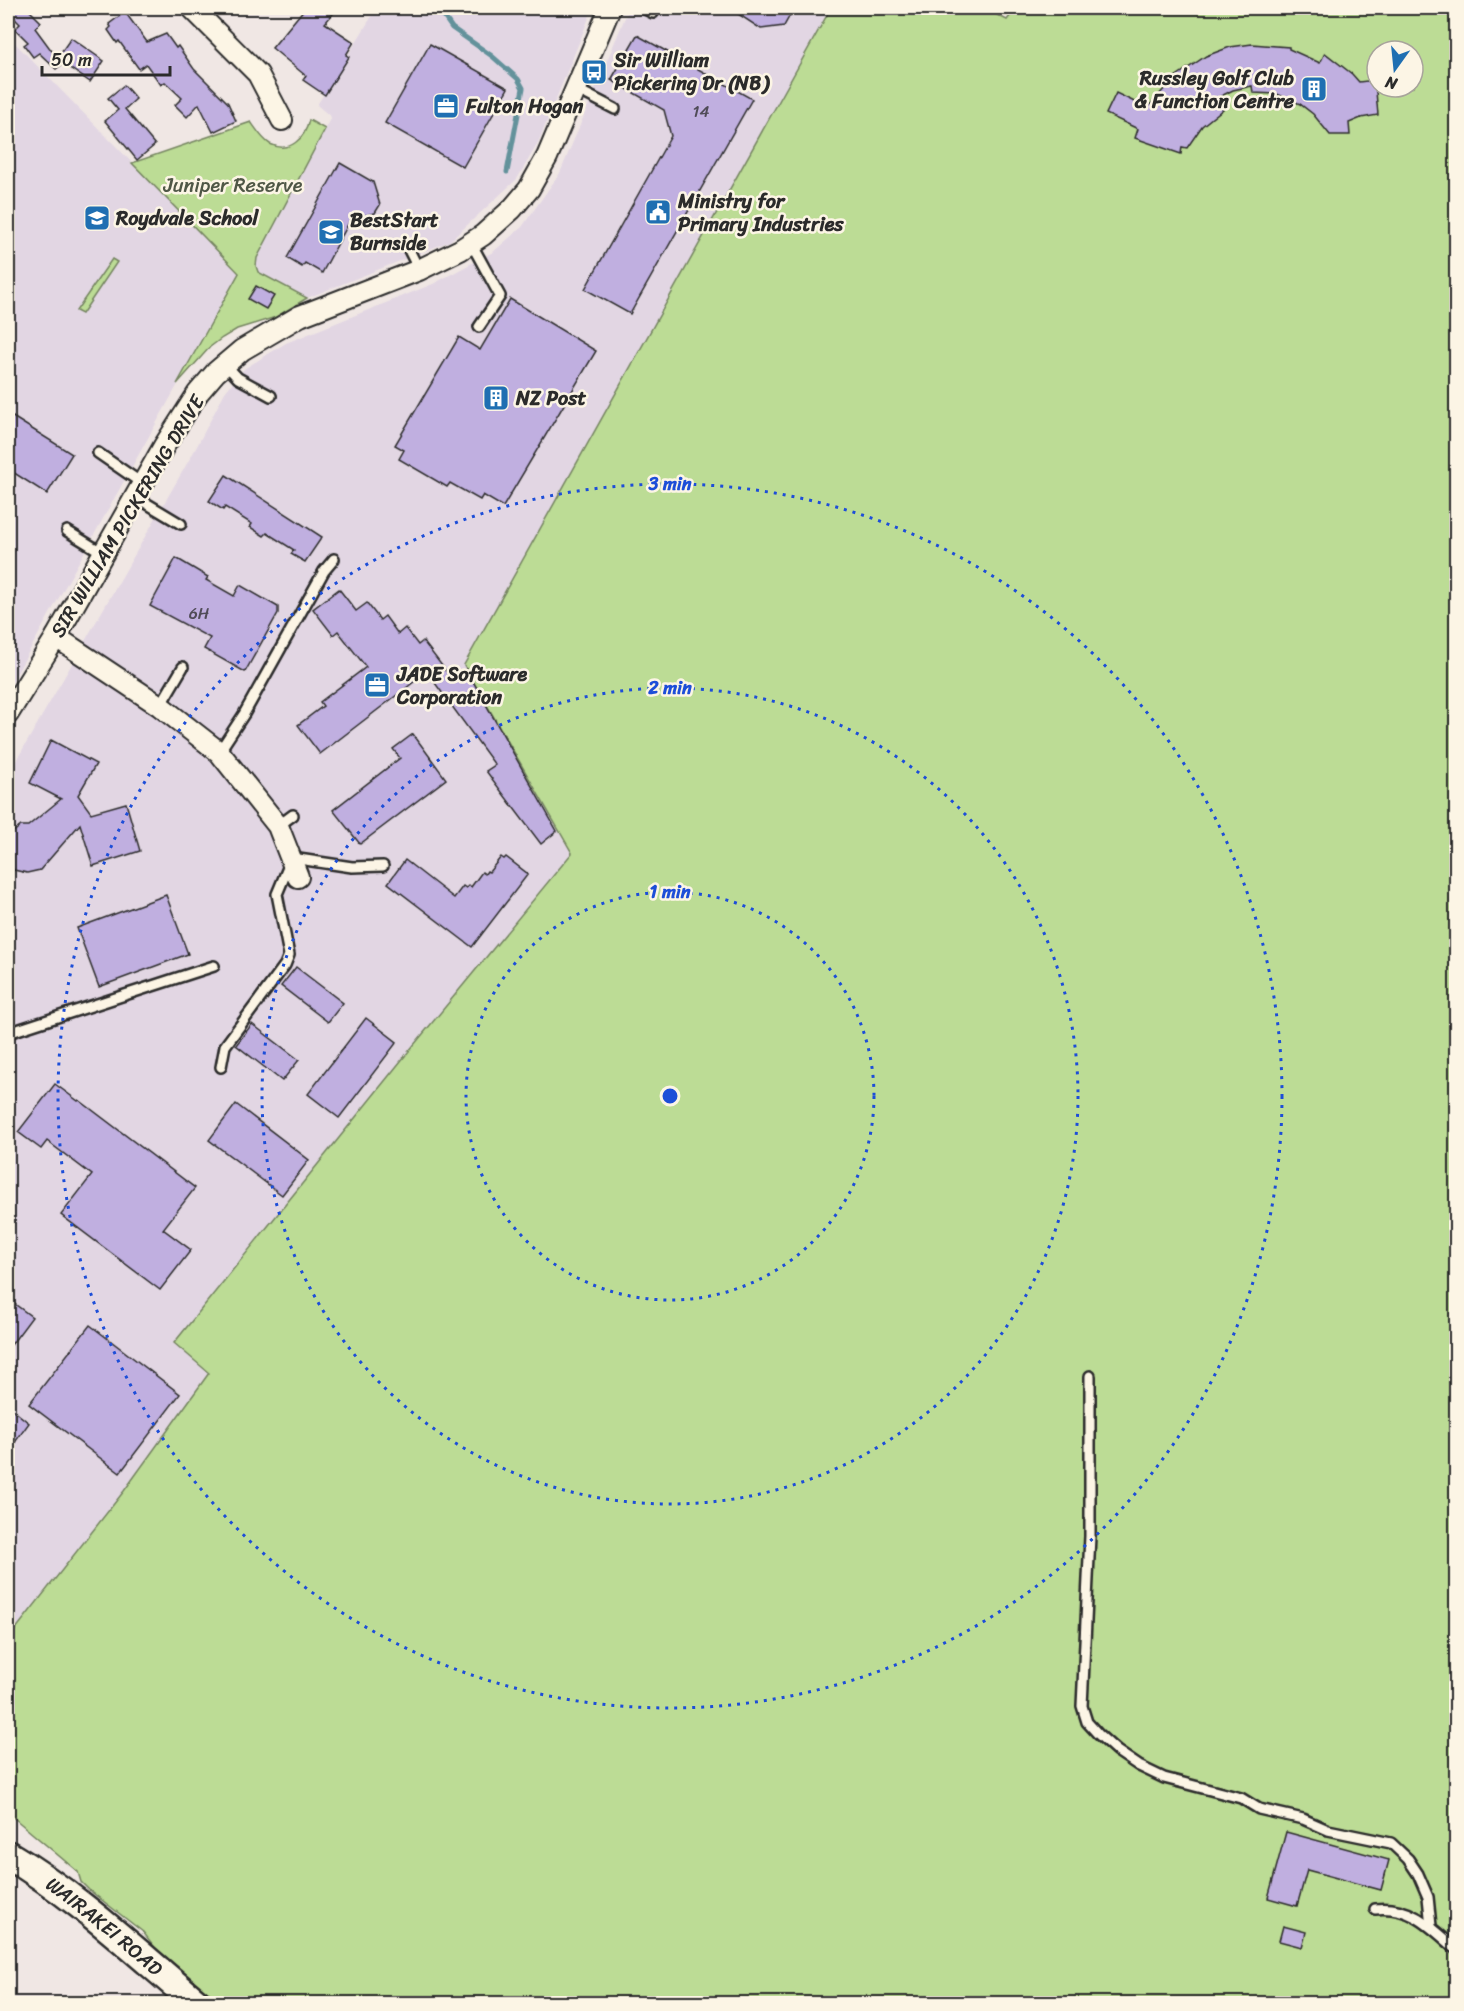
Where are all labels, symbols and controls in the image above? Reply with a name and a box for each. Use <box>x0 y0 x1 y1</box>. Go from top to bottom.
scale bar <box>42 39 170 77</box>
north arrow <box>1365 39 1425 99</box>
place label: Sir William Pickering Dr (NB) <box>613 43 771 101</box>
text: 50 m <box>51 44 92 76</box>
bus stop icon: Sir William Pickering Dr (NB) <box>579 57 609 87</box>
place label: Russley Golf Club & Function Centre <box>1134 61 1295 119</box>
text: N <box>1381 67 1401 99</box>
building icon: Russley Golf Club & Function Centre <box>1299 74 1329 104</box>
place label: Fulton Hogan <box>465 89 583 124</box>
office icon: Fulton Hogan <box>431 91 461 121</box>
house number: 14 <box>693 97 709 126</box>
park label: Juniper Reserve <box>162 168 303 203</box>
place label: Ministry for Primary Industries <box>677 184 844 242</box>
public building icon: Ministry for Primary Industries <box>643 197 673 227</box>
place label: Roydvale School <box>115 201 259 236</box>
school or university icon: Roydvale School <box>82 203 112 233</box>
place label: BestStart Burnside <box>350 203 439 261</box>
school or university icon: BestStart Burnside <box>316 217 346 247</box>
place label: NZ Post <box>515 381 586 416</box>
building icon: NZ Post <box>481 383 511 413</box>
street label: SIR WILLIAM PICKERING DRIVE <box>41 386 215 644</box>
text: 3 min <box>647 468 692 500</box>
house number: 6H <box>189 599 210 628</box>
place label: JADE Software Corporation <box>396 657 528 715</box>
office icon: JADE Software Corporation <box>362 670 392 700</box>
text: 2 min <box>647 672 692 704</box>
text: 1 min <box>650 876 691 908</box>
centre of rings <box>660 1086 680 1106</box>
street label: WAIRAKEI ROAD <box>38 1868 171 1985</box>

